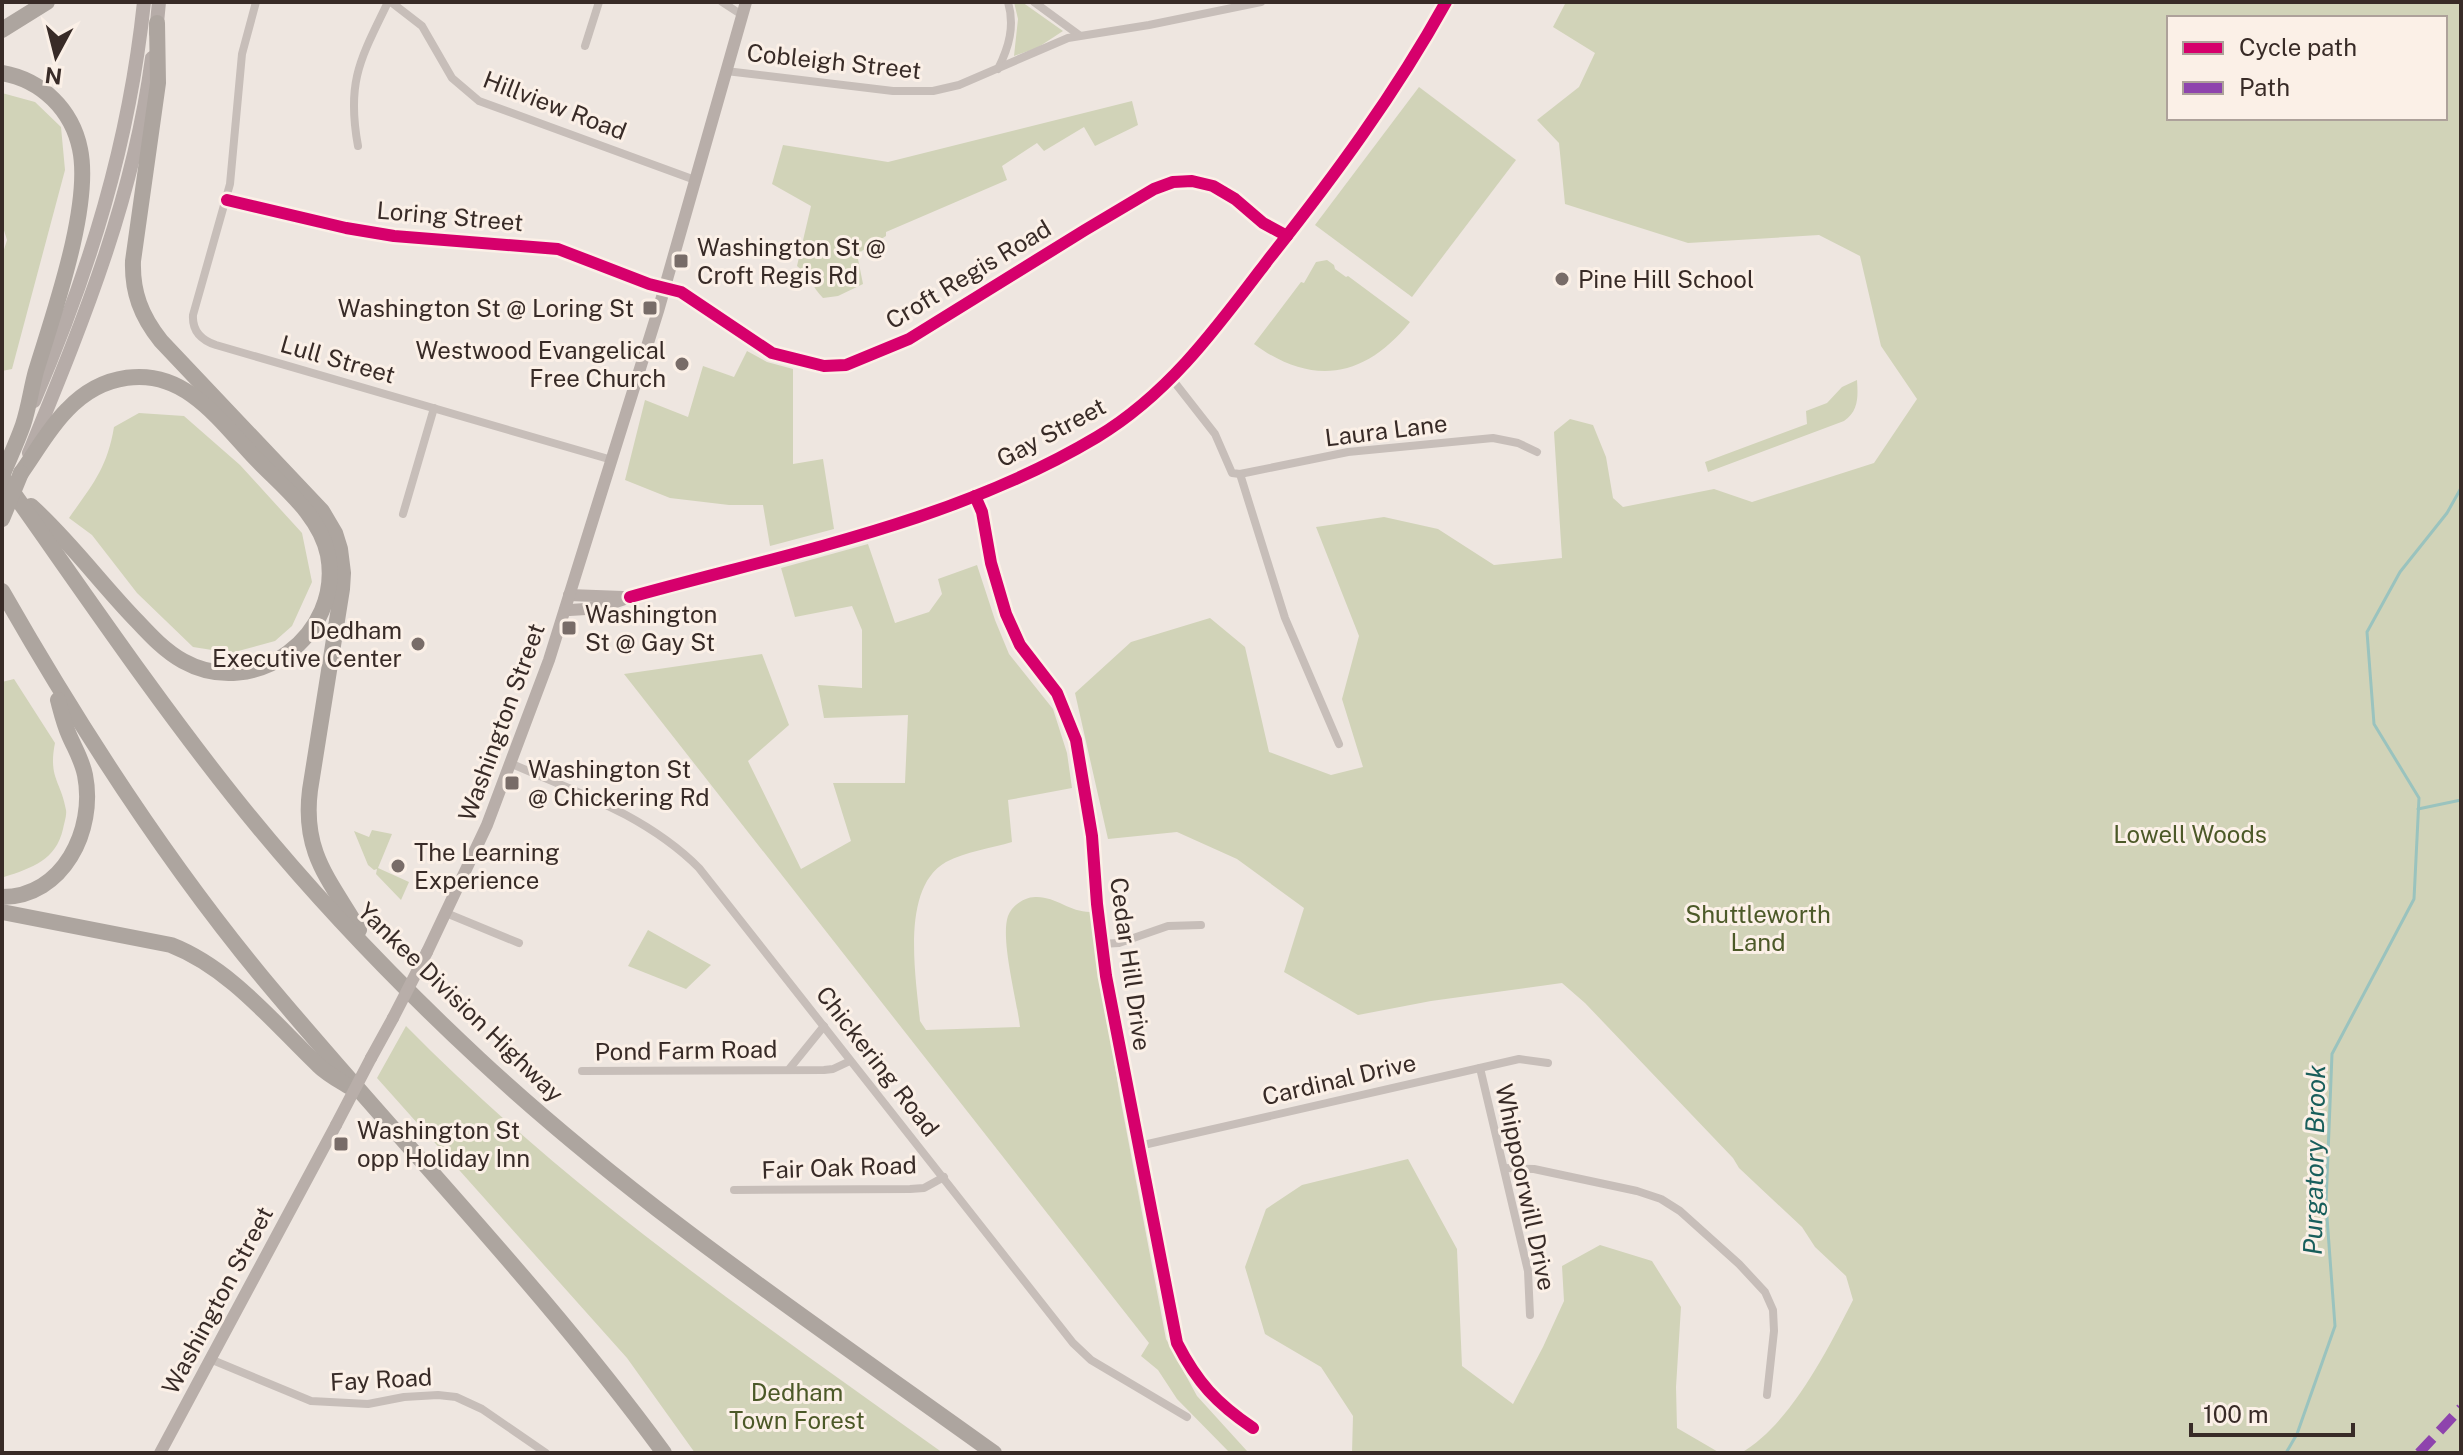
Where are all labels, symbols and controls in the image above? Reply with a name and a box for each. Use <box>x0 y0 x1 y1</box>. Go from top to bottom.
north arrow <box>16 16 96 96</box>
legend <box>2167 16 2447 120</box>
text: Cycle path <box>2239 33 2357 61</box>
street label: Cobleigh Street <box>745 38 923 84</box>
text: N <box>43 62 64 90</box>
street label: Hillview Road <box>480 65 630 145</box>
text: Path <box>2239 73 2290 101</box>
street label: Loring Street <box>375 196 525 236</box>
street label: Croft Regis Road <box>880 214 1056 334</box>
place label: Washington St @ Croft Regis Rd <box>697 233 886 289</box>
marker: Washington St @ Croft Regis Rd <box>672 252 690 270</box>
place label: Pine Hill School <box>1578 265 1754 293</box>
marker: Pine Hill School <box>1553 270 1571 288</box>
place label: Washington St @ Loring St <box>338 294 634 322</box>
marker: Washington St @ Loring St <box>641 299 659 317</box>
street label: Lull Street <box>277 329 399 389</box>
place label: Westwood Evangelical Free Church <box>416 336 666 392</box>
marker: Westwood Evangelical Free Church <box>673 355 691 373</box>
street label: Gay Street <box>992 392 1110 472</box>
street label: Laura Lane <box>1323 409 1449 451</box>
place label: Washington St @ Gay St <box>585 600 717 656</box>
place label: Dedham Executive Center <box>212 616 402 672</box>
street label: Washington Street <box>452 619 550 825</box>
marker: Washington St @ Gay St <box>560 619 578 637</box>
marker: Dedham Executive Center <box>409 635 427 653</box>
place label: Washington St @ Chickering Rd <box>528 755 710 811</box>
marker: Washington St @ Chickering Rd <box>503 774 521 792</box>
park label: Lowell Woods <box>2113 820 2267 848</box>
place label: The Learning Experience <box>414 838 560 894</box>
marker: The Learning Experience <box>389 857 407 875</box>
street label: Cedar Hill Drive <box>1105 875 1157 1053</box>
street label: Yankee Division Highway <box>352 897 570 1108</box>
park label: Shuttleworth Land <box>1685 900 1831 956</box>
street label: Chickering Road <box>811 980 945 1142</box>
street label: Pond Farm Road <box>594 1034 778 1066</box>
street label: Cardinal Drive <box>1259 1048 1419 1110</box>
water label: Purgatory Brook <box>2297 1065 2331 1255</box>
street label: Whippoorwill Drive <box>1490 1081 1562 1293</box>
place label: Washington St opp Holiday Inn <box>357 1116 530 1172</box>
marker: Washington St opp Holiday Inn <box>332 1135 350 1153</box>
street label: Fair Oak Road <box>761 1150 917 1184</box>
street label: Washington Street <box>156 1201 278 1399</box>
street label: Fay Road <box>329 1362 433 1396</box>
park label: Dedham Town Forest <box>729 1378 865 1434</box>
scale bar <box>2191 1387 2353 1437</box>
text: 100 m <box>2203 1400 2269 1428</box>

